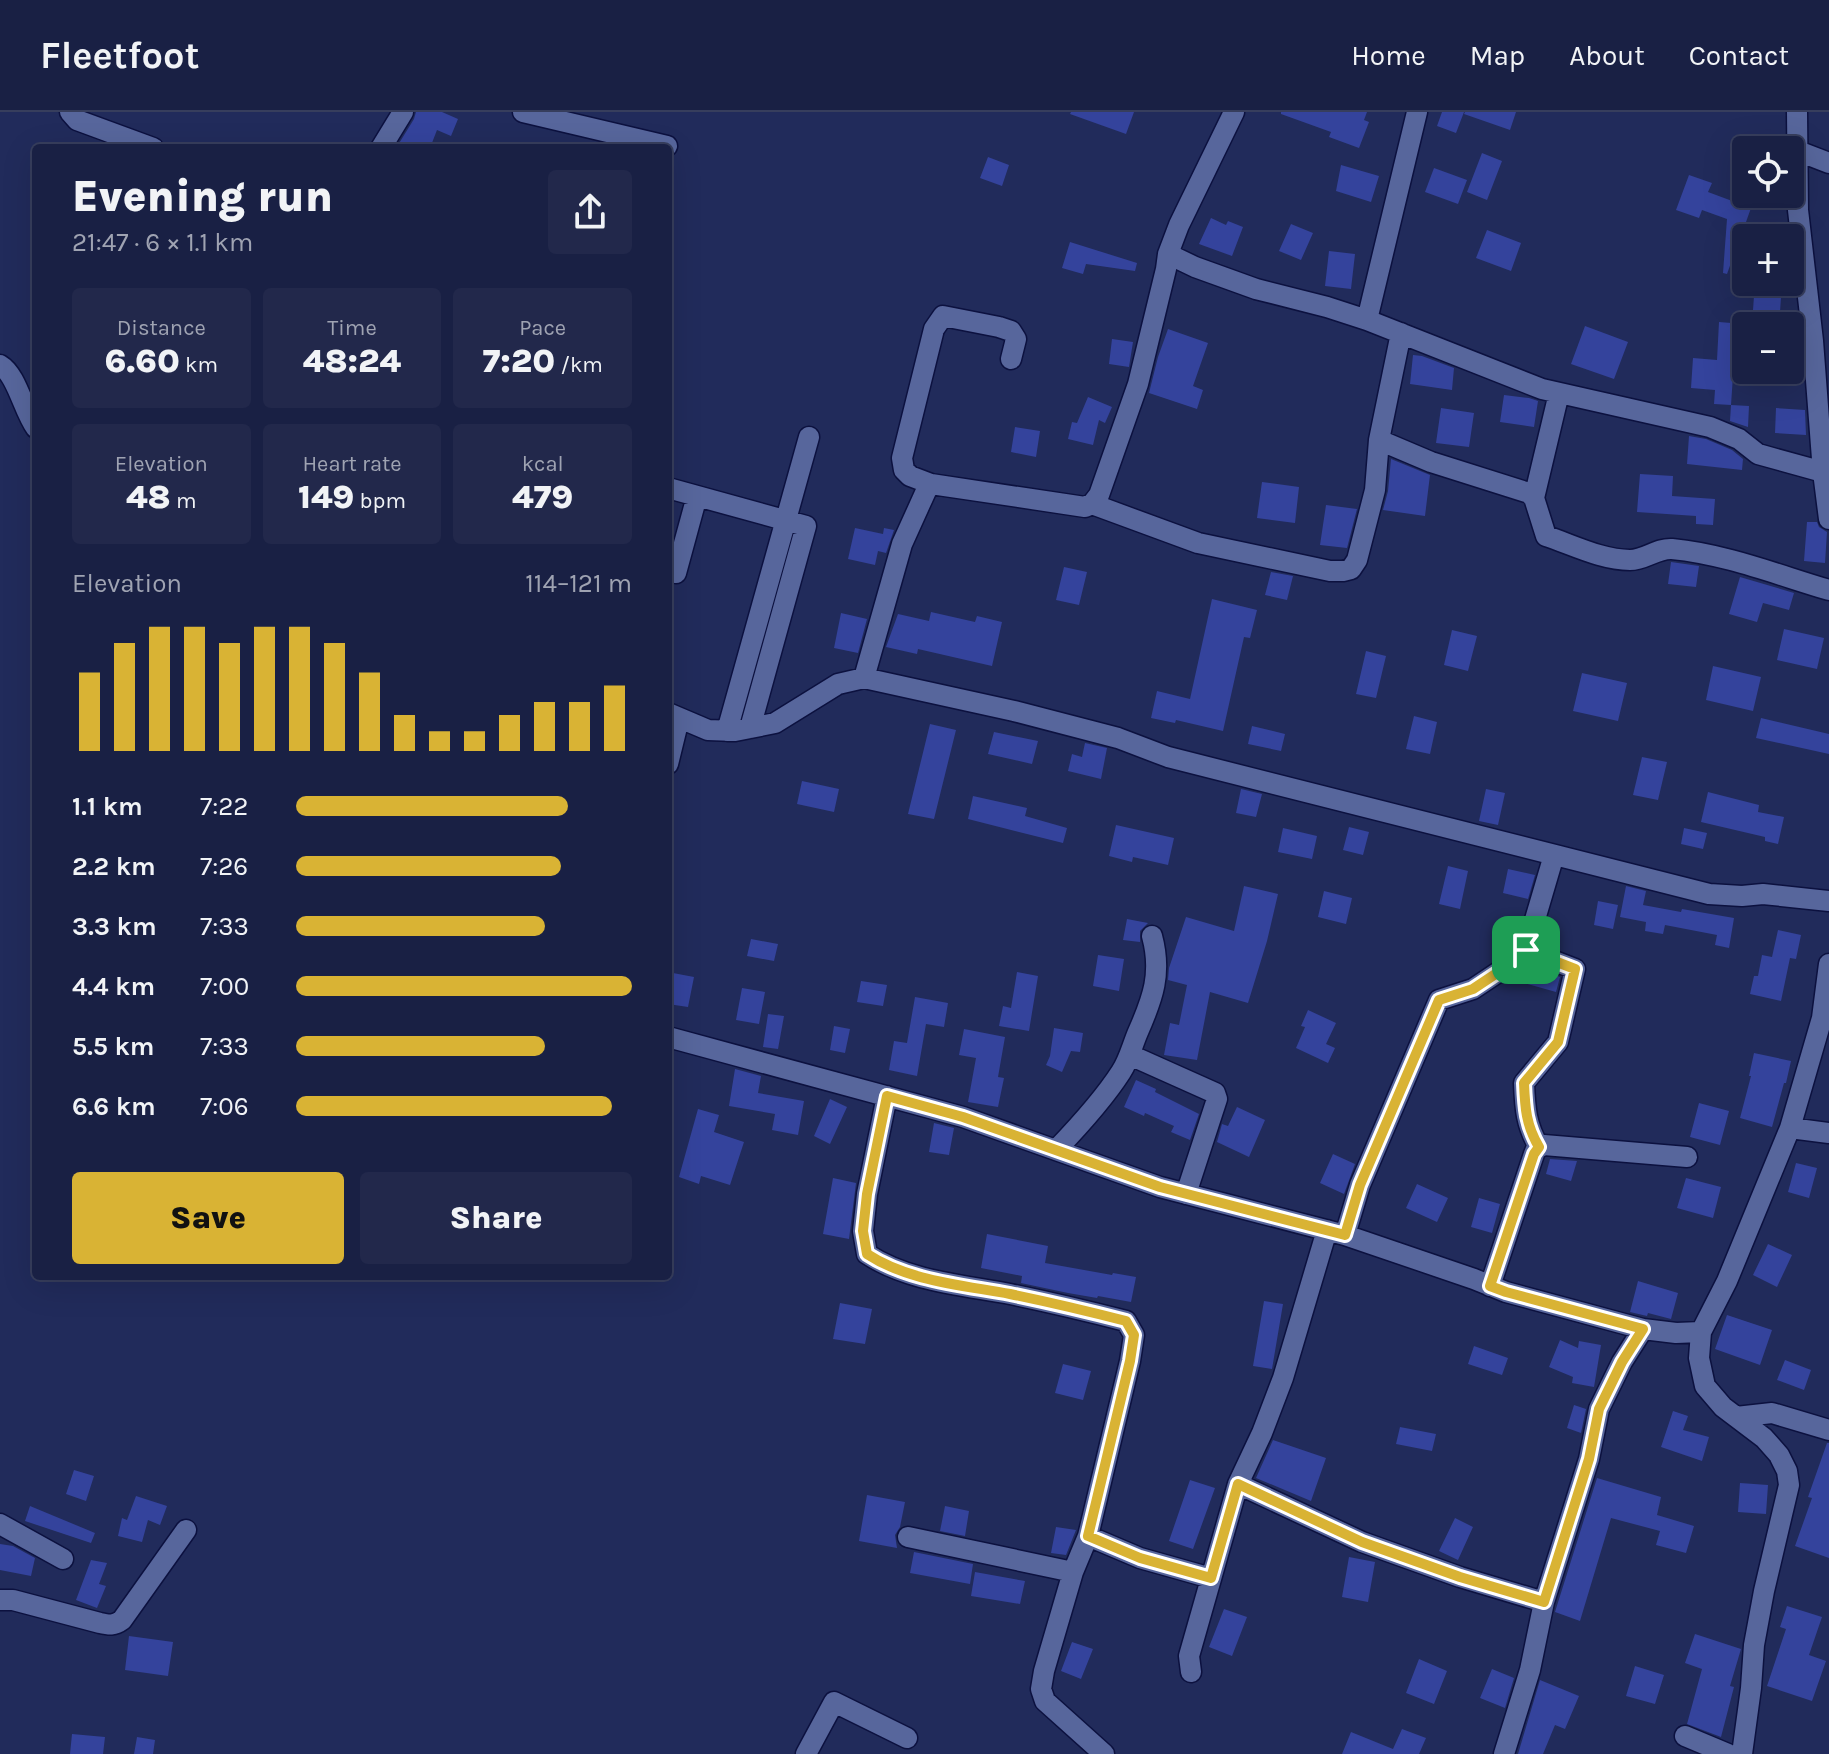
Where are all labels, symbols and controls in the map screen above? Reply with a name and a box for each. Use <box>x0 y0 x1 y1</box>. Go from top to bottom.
text: Fleetfoot <box>40 33 200 78</box>
text: Home <box>1351 39 1426 72</box>
text: Map <box>1470 39 1525 72</box>
text: About <box>1569 39 1645 72</box>
text: Contact <box>1689 39 1789 72</box>
map controls <box>1732 136 1804 384</box>
button: locate <box>1732 136 1804 208</box>
button: share <box>548 170 632 254</box>
text: Evening run <box>72 171 333 222</box>
button: + <box>1732 224 1804 296</box>
text: 21:47 · 6 × 1.1 km <box>72 227 253 258</box>
button: − <box>1732 312 1804 384</box>
text: Distance <box>117 315 206 341</box>
text: Time <box>327 315 377 341</box>
text: Pace <box>519 315 566 341</box>
text: 6.60 <box>105 341 180 381</box>
text: 48:24 <box>303 341 401 381</box>
text: 7:20 <box>482 341 555 381</box>
text: km <box>180 352 218 378</box>
text: /km <box>555 352 603 378</box>
text: Elevation <box>115 451 208 477</box>
text: Heart rate <box>302 451 402 477</box>
text: kcal <box>522 451 564 477</box>
text: 48 <box>126 477 171 517</box>
text: 149 <box>298 477 354 517</box>
text: 479 <box>512 477 573 517</box>
text: m <box>171 488 197 514</box>
text: bpm <box>354 488 406 514</box>
text: Elevation <box>72 568 182 599</box>
text: 114–121 m <box>525 568 632 599</box>
text: 1.1 km <box>72 791 143 822</box>
text: 7:22 <box>200 791 248 822</box>
text: 2.2 km <box>72 851 156 882</box>
text: 7:26 <box>200 851 248 882</box>
text: 3.3 km <box>72 911 157 942</box>
text: 7:33 <box>200 911 249 942</box>
pin <box>1492 916 1560 984</box>
icon: arrive <box>1504 928 1548 972</box>
text: 4.4 km <box>72 971 155 1002</box>
text: 7:00 <box>200 971 249 1002</box>
text: 5.5 km <box>72 1031 155 1062</box>
text: 7:33 <box>200 1031 249 1062</box>
text: 6.6 km <box>72 1091 156 1122</box>
text: 7:06 <box>200 1091 249 1122</box>
button: Save <box>72 1172 344 1264</box>
button: Share <box>360 1172 632 1264</box>

